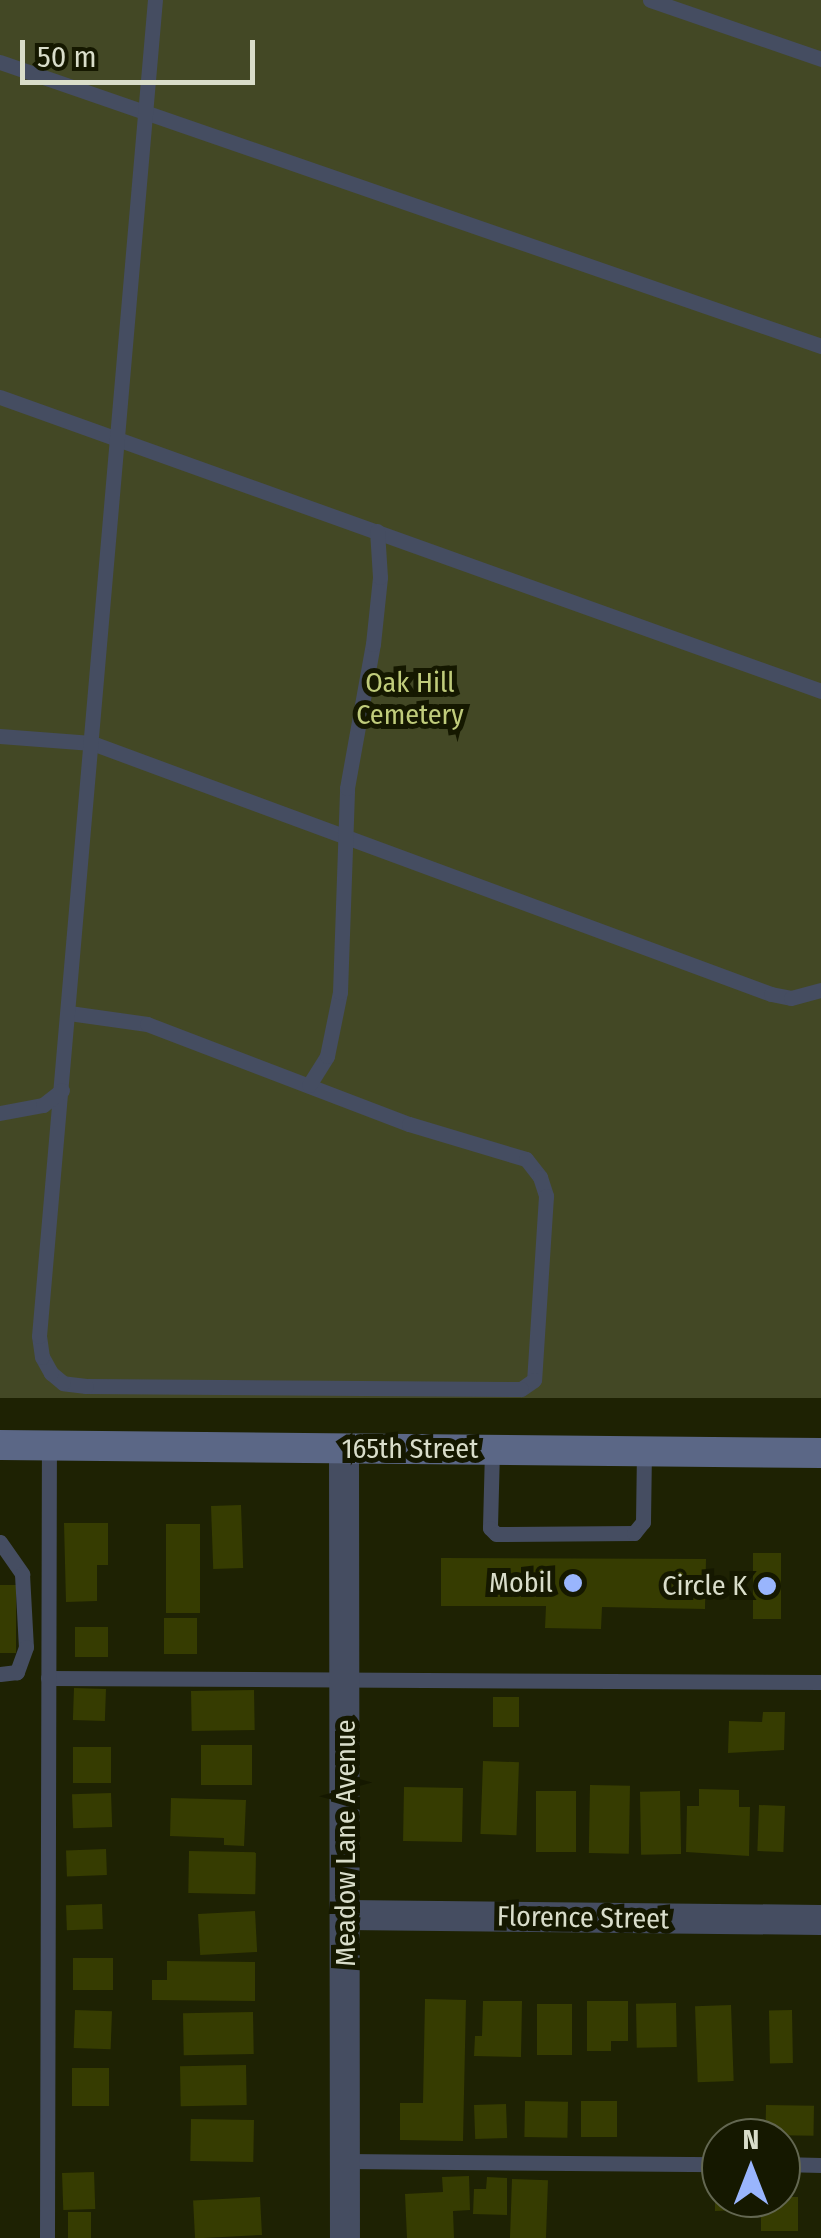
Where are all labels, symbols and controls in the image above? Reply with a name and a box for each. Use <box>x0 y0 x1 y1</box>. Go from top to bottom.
scale bar <box>25 20 260 82</box>
text: 50 m <box>37 39 97 75</box>
park label: Oak Hill Cemetery <box>356 666 464 732</box>
street label: 165th Street <box>342 1432 478 1466</box>
place label: Mobil <box>489 1566 553 1600</box>
place label: Circle K <box>662 1569 747 1603</box>
marker: Mobil <box>562 1572 584 1594</box>
marker: Circle K <box>756 1575 778 1597</box>
street label: Meadow Lane Avenue <box>329 1719 363 1967</box>
street label: Florence Street <box>497 1900 669 1936</box>
north arrow <box>701 2118 801 2218</box>
text: N <box>743 2123 759 2156</box>

